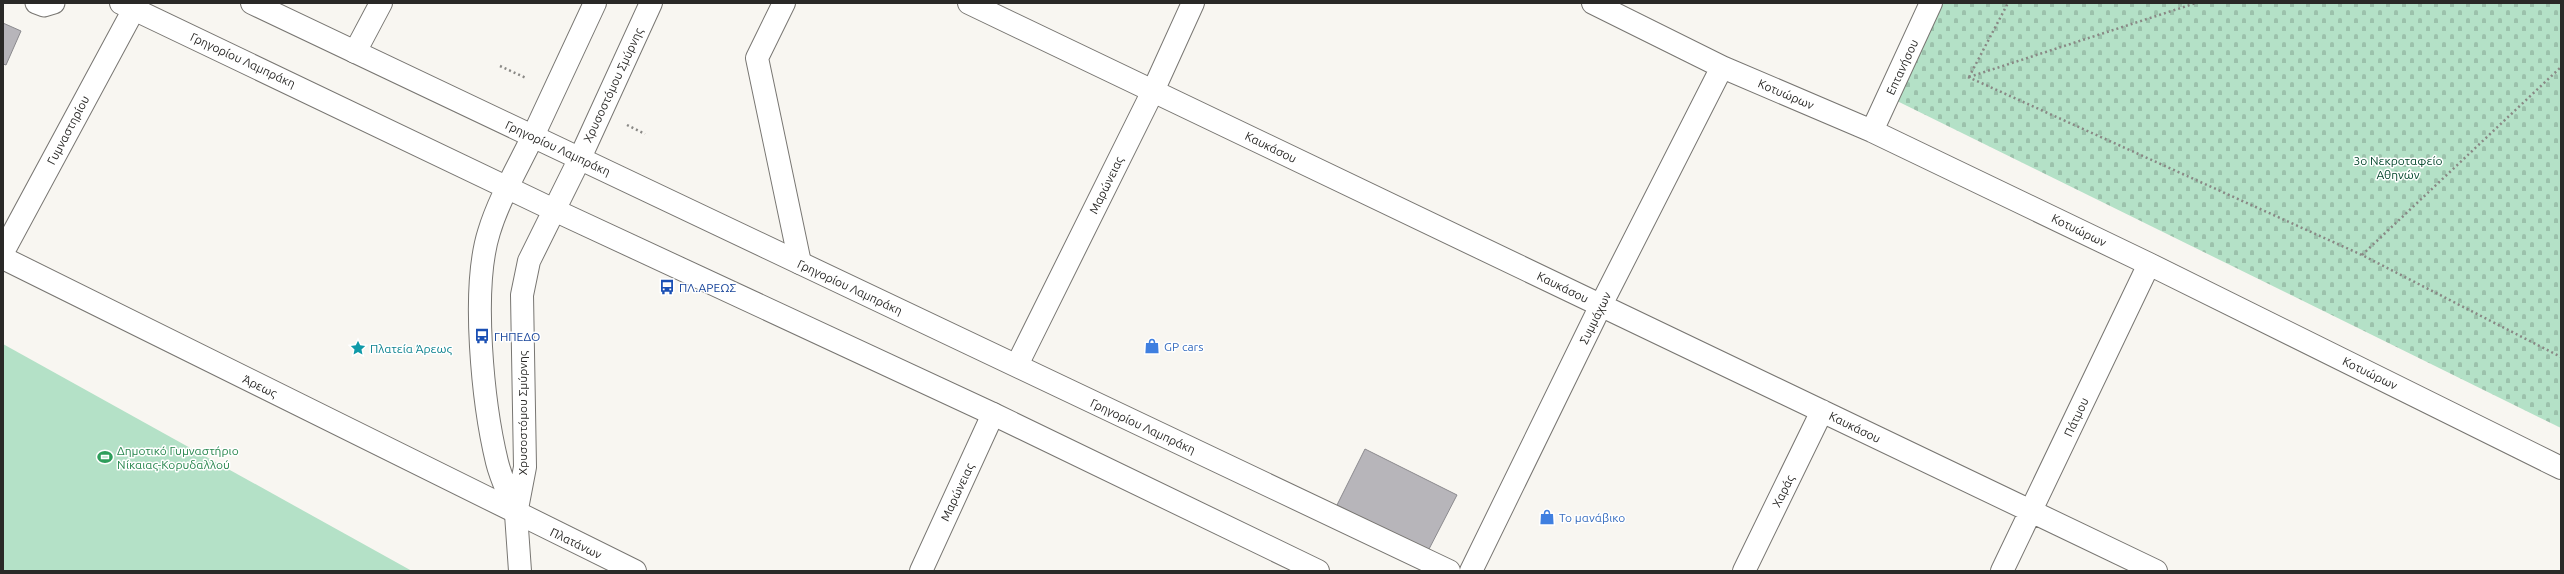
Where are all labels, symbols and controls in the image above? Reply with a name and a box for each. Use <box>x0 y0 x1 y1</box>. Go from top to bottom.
street label: Χρυσοστόμου Σμύρνης <box>581 25 646 145</box>
street label: Γρηγορίου Λαμπράκη <box>189 30 297 90</box>
street label: Επτανήσου <box>1883 37 1921 97</box>
street label: Κοτυώρων <box>1756 76 1816 112</box>
street label: Γυμναστηρίου <box>44 93 92 167</box>
street label: Γρηγορίου Λαμπράκη <box>504 118 612 178</box>
street label: Καυκάσου <box>1243 129 1299 165</box>
street label: Μαρώνειας <box>1086 154 1127 216</box>
park label: 3ο Νεκροταφείο Αθηνών <box>2353 154 2443 181</box>
street label: Κοτυώρων <box>2050 211 2109 249</box>
street label: Γρηγορίου Λαμπράκη <box>796 257 904 317</box>
street label: Καυκάσου <box>1535 269 1591 305</box>
bus stop icon: ΠΛ.ΑΡΕΩΣ <box>658 278 676 296</box>
place label: ΠΛ.ΑΡΕΩΣ <box>679 281 737 294</box>
street label: Συμμάχων <box>1577 290 1613 346</box>
bus stop icon: ΓΗΠΕΔΟ <box>473 327 491 345</box>
place label: ΓΗΠΕΔΟ <box>494 330 540 343</box>
shop icon: GP cars <box>1143 337 1161 355</box>
place icon: Πλατεία Άρεως <box>349 339 367 357</box>
place label: GP cars <box>1164 340 1203 353</box>
place label: Πλατεία Άρεως <box>370 342 453 356</box>
street label: Χρυσοστόμου Σμύρνης <box>516 350 530 475</box>
street label: Κοτυώρων <box>2341 354 2400 392</box>
street label: Άρεως <box>240 372 280 401</box>
street label: Πάτμου <box>2061 395 2091 439</box>
street label: Γρηγορίου Λαμπράκη <box>1089 396 1197 456</box>
street label: Καυκάσου <box>1827 409 1883 445</box>
place label: Δημοτικό Γυμναστήριο Νίκαιας-Κορυδαλλού <box>117 444 239 472</box>
sports icon: Δημοτικό Γυμναστήριο Νίκαιας-Κορυδαλλού <box>96 448 114 466</box>
street label: Μαρώνειας <box>938 461 977 523</box>
street label: Χαράς <box>1770 472 1797 510</box>
shop icon: Το μανάβικο <box>1538 508 1556 526</box>
place label: Το μανάβικο <box>1559 511 1625 524</box>
street label: Πλατάνων <box>548 525 604 561</box>

